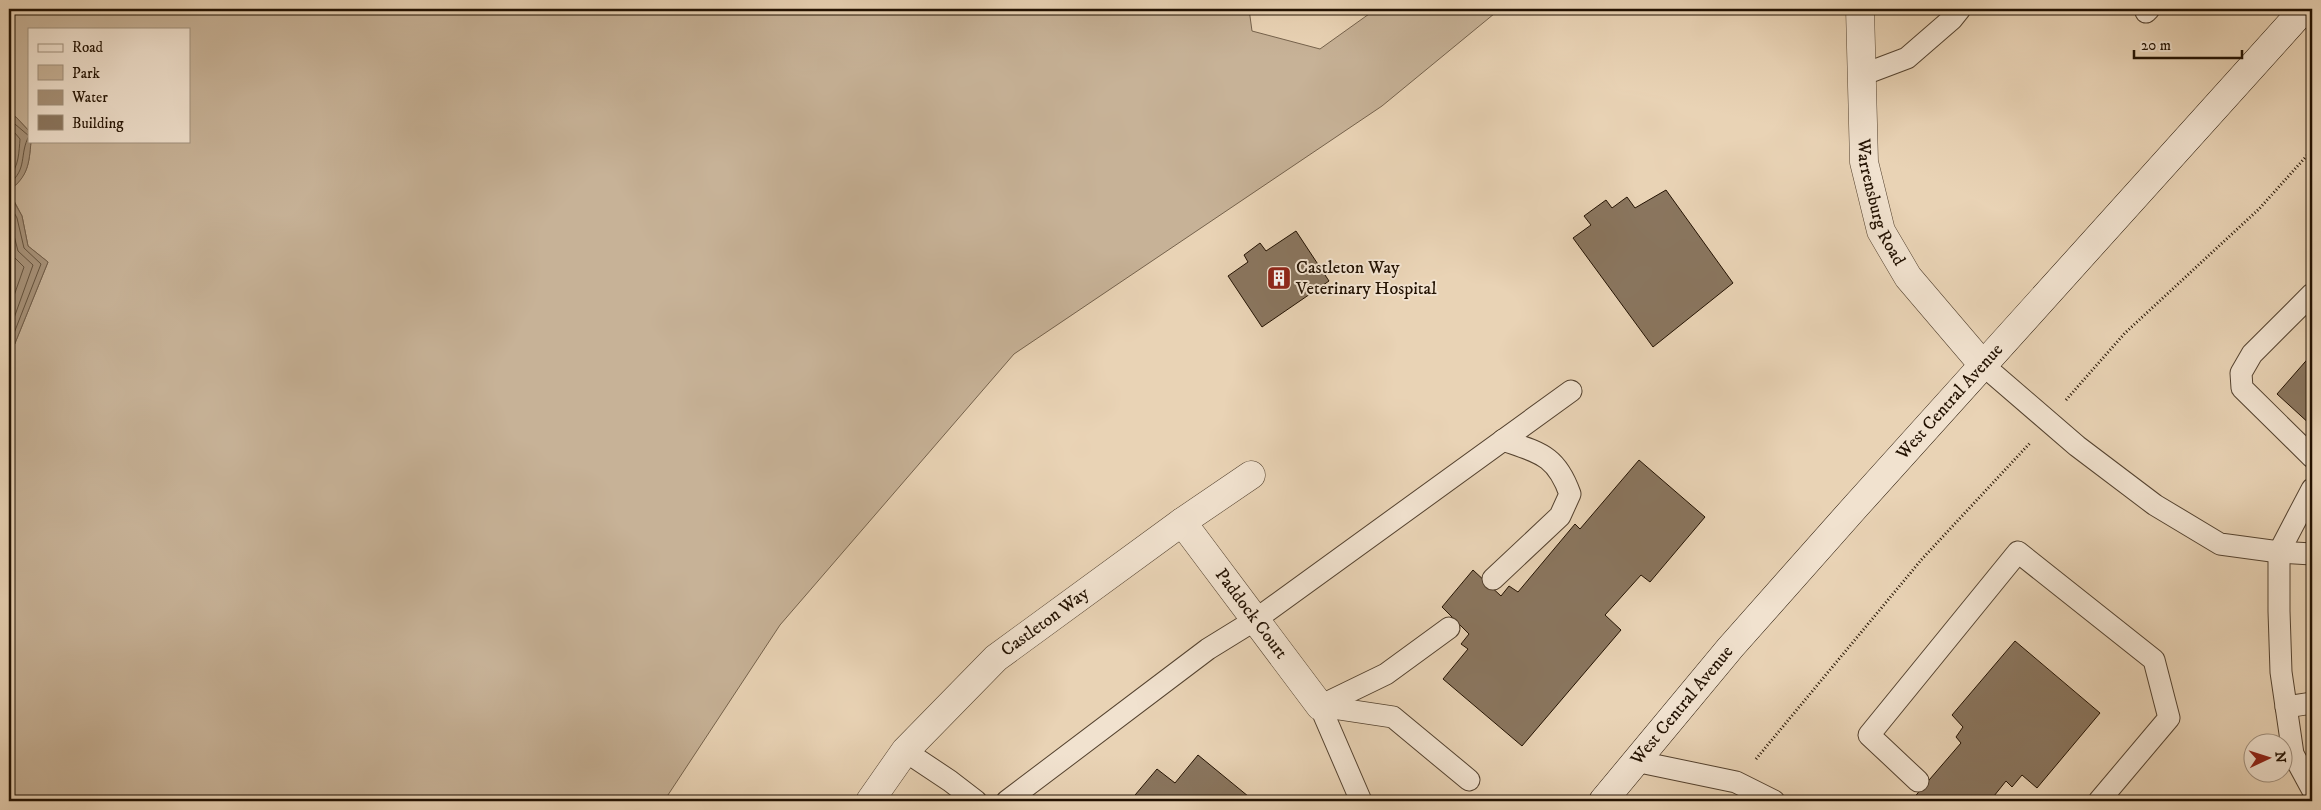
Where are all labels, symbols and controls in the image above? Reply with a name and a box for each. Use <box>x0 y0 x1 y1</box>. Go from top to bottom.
legend <box>28 28 190 142</box>
scale bar <box>2134 28 2241 60</box>
text: 20 m <box>2141 36 2171 55</box>
text: Road <box>72 38 104 57</box>
text: Park <box>72 64 101 83</box>
text: Water <box>71 88 108 107</box>
text: Building <box>72 114 124 133</box>
street label: Warrensburg Road <box>1852 137 1910 270</box>
place label: Castleton Way Veterinary Hospital <box>1295 257 1437 300</box>
building icon: Castleton Way Veterinary Hospital <box>1266 265 1292 291</box>
street label: West Central Avenue <box>1891 339 2008 465</box>
street label: Paddock Court <box>1210 564 1292 664</box>
street label: Castleton Way <box>997 582 1094 662</box>
street label: West Central Avenue <box>1626 641 1738 771</box>
north arrow <box>2244 732 2294 782</box>
text: N <box>2271 751 2289 764</box>

